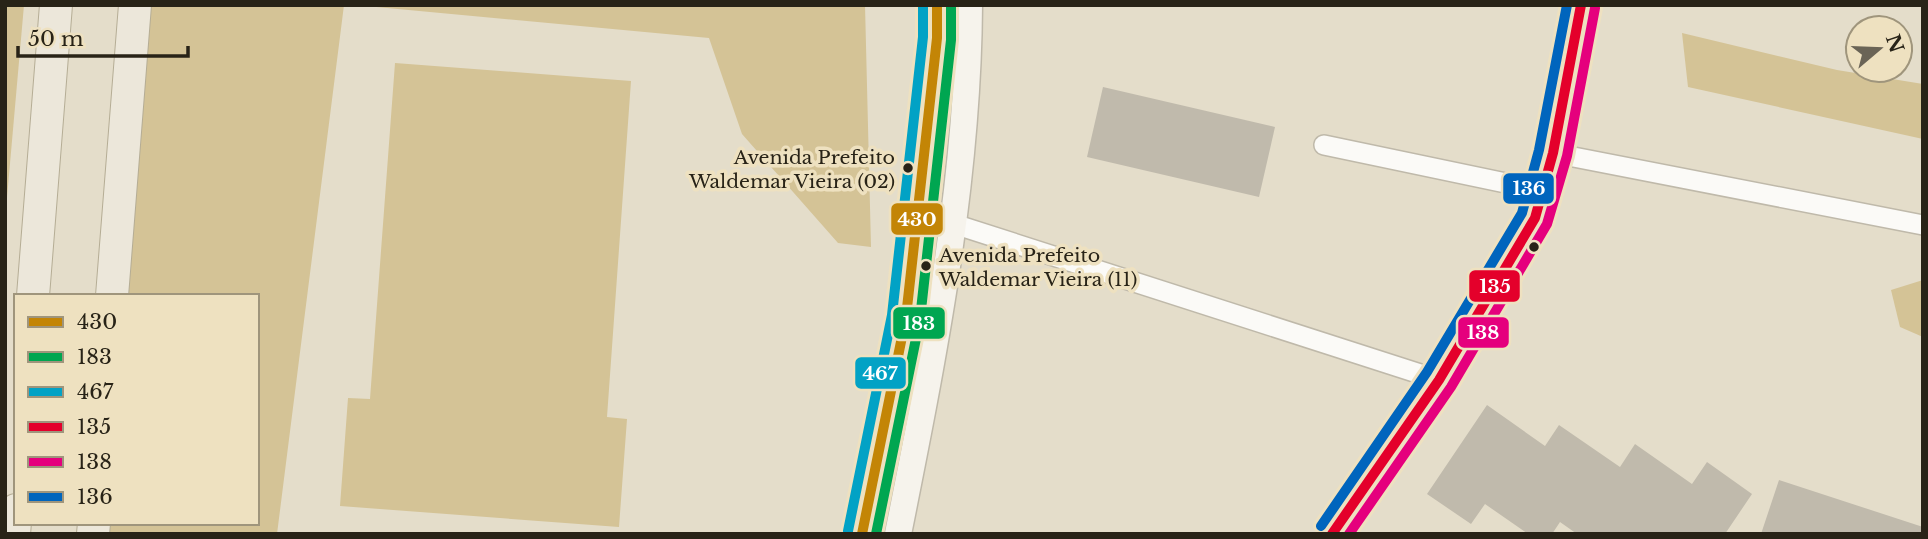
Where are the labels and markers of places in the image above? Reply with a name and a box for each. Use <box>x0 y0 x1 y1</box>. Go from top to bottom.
place label: Avenida Prefeito Waldemar Vieira (02) <box>688 146 895 193</box>
marker: Avenida Prefeito Waldemar Vieira (02) <box>901 161 915 175</box>
unlabelled marker <box>1527 240 1541 254</box>
place label: Avenida Prefeito Waldemar Vieira (11) <box>938 244 1137 291</box>
marker: Avenida Prefeito Waldemar Vieira (11) <box>919 259 933 273</box>

